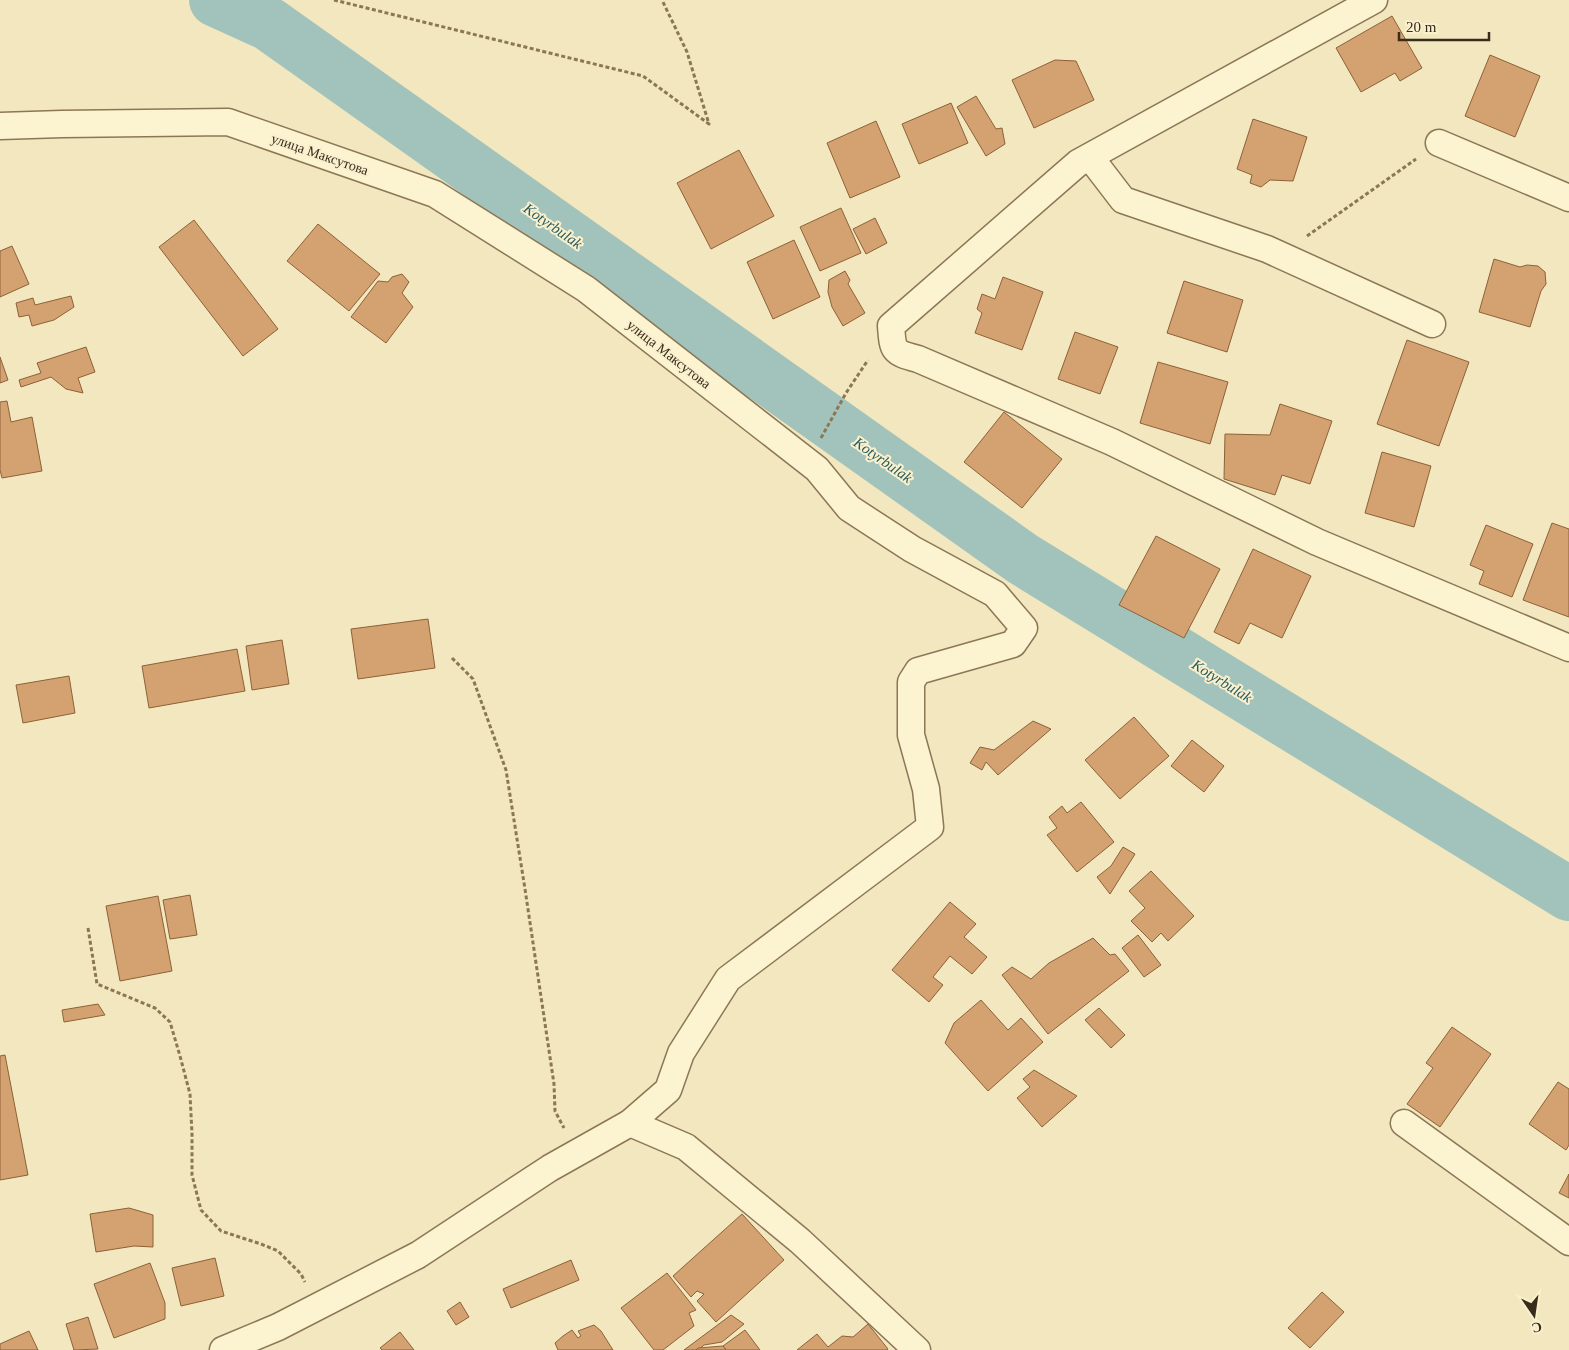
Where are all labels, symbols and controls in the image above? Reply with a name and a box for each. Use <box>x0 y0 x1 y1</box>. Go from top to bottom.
scale bar <box>1399 10 1489 42</box>
text: 20 m <box>1406 19 1437 35</box>
street label: улица Максутова <box>269 131 371 178</box>
water label: Kotyrbulak <box>520 200 586 252</box>
street label: улица Максутова <box>624 317 714 392</box>
water label: Kotyrbulak <box>850 434 916 486</box>
water label: Kotyrbulak <box>1188 656 1255 706</box>
north arrow <box>1509 1290 1559 1340</box>
text: С <box>1530 1319 1543 1336</box>

